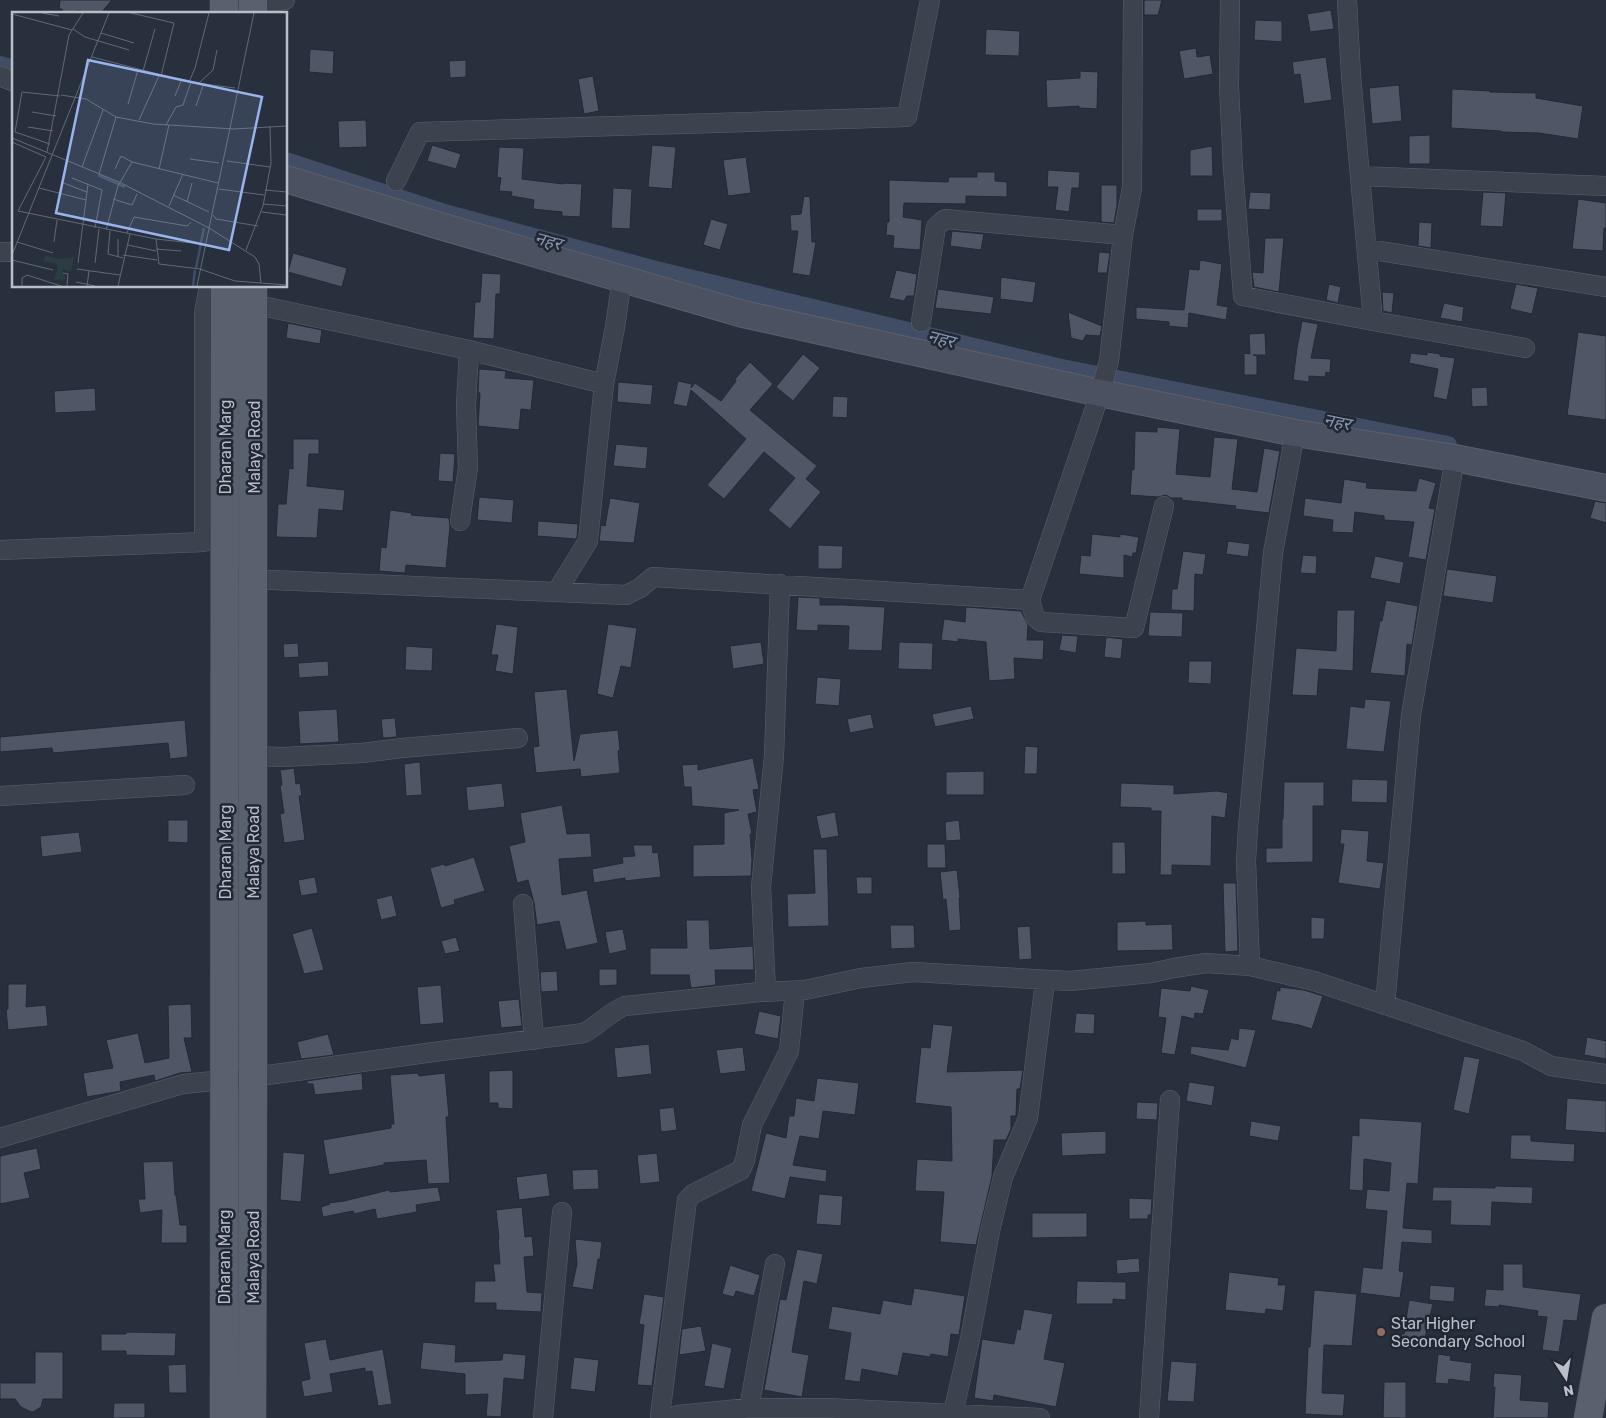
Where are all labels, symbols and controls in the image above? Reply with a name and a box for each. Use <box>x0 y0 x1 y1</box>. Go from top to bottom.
inset map <box>12 12 288 288</box>
water label: नहर <box>532 227 567 256</box>
water label: नहर <box>925 325 960 354</box>
street label: Dharan Marg <box>216 400 235 495</box>
street label: Malaya Road <box>245 400 264 494</box>
water label: नहर <box>1322 409 1356 436</box>
street label: Dharan Marg <box>216 805 235 900</box>
street label: Malaya Road <box>244 805 263 899</box>
street label: Dharan Marg <box>215 1210 234 1305</box>
street label: Malaya Road <box>244 1210 263 1304</box>
place label: Star Higher Secondary School <box>1391 1314 1525 1351</box>
marker: Star Higher Secondary School <box>1375 1326 1387 1338</box>
north arrow <box>1541 1353 1591 1403</box>
text: N <box>1562 1381 1575 1400</box>

